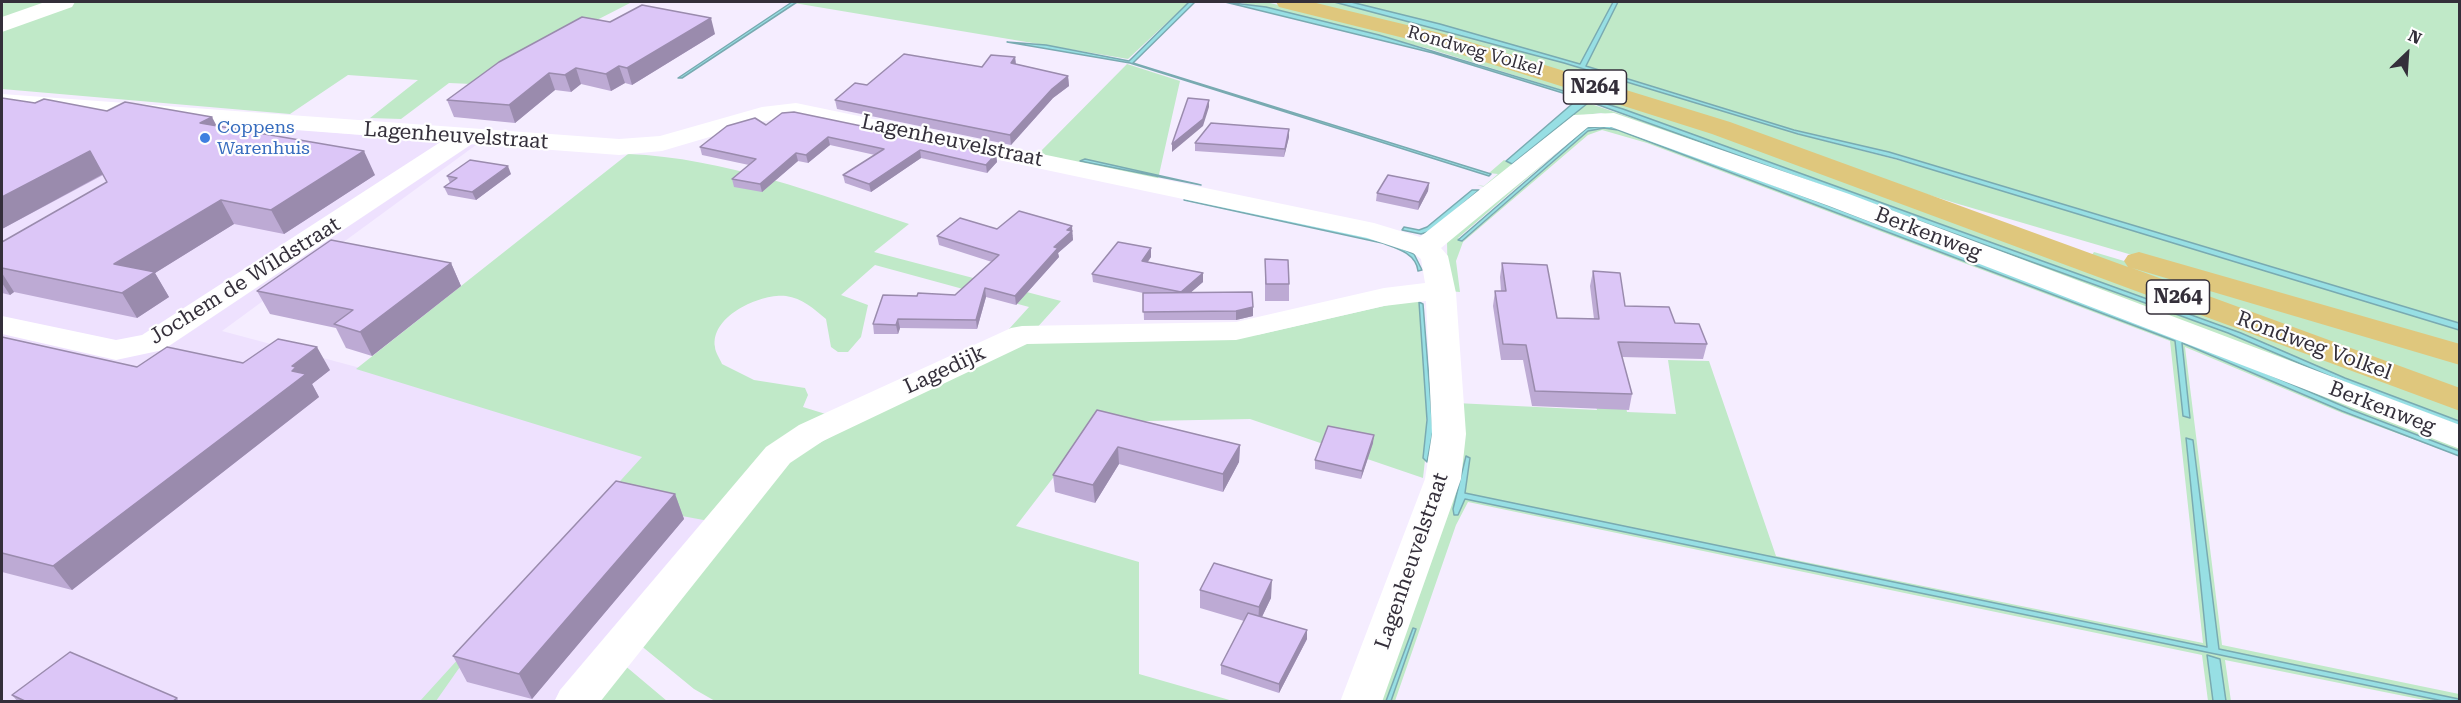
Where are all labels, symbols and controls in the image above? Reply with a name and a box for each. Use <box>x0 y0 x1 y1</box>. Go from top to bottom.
street label: Rondweg Volkel <box>1405 21 1545 81</box>
north arrow <box>2377 24 2437 84</box>
text: N <box>2405 26 2424 48</box>
road number: N264 <box>1564 70 1626 104</box>
street label: Lagenheuvelstraat <box>859 109 1045 173</box>
place label: Coppens Warenhuis <box>217 117 310 160</box>
street label: Lagenheuvelstraat <box>363 117 549 155</box>
marker: Coppens Warenhuis <box>198 131 212 145</box>
street label: Berkenweg <box>1871 202 1985 266</box>
street label: Jochem de Wildstraat <box>145 212 345 350</box>
road number: N264 <box>2146 280 2210 314</box>
street label: Rondweg Volkel <box>2233 306 2395 386</box>
street label: Lagedijk <box>900 340 990 400</box>
street label: Berkenweg <box>2325 376 2439 440</box>
street label: Lagenheuvelstraat <box>1370 469 1454 653</box>

